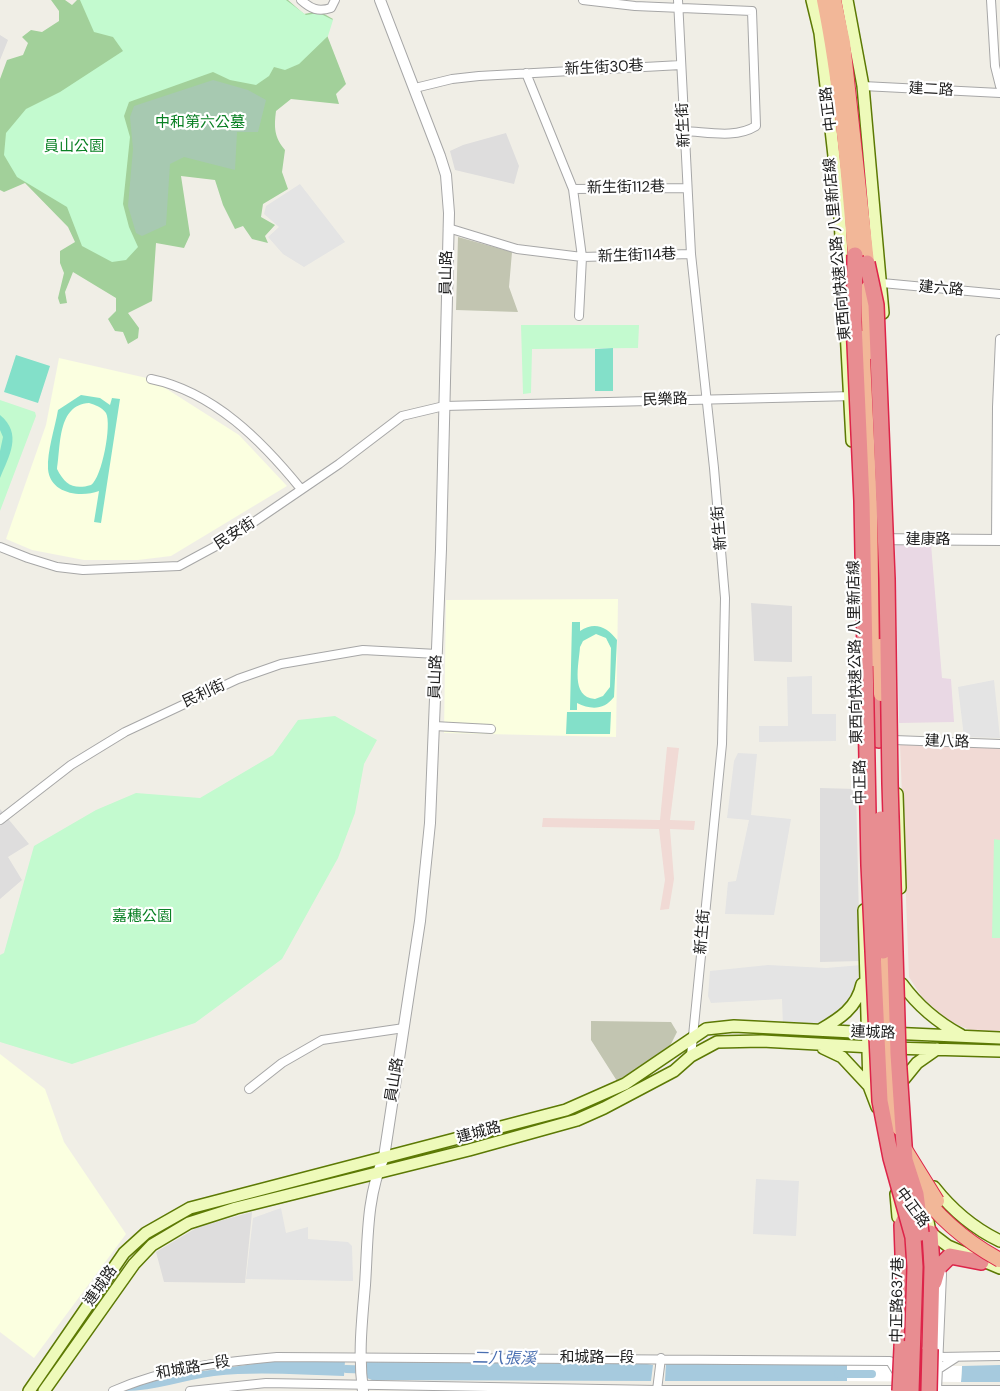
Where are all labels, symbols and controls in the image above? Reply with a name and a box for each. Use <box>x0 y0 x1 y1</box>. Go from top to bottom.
street label: 新生街30巷 <box>564 57 644 79</box>
street label: 建二路 <box>908 80 954 100</box>
street label: 中正路 <box>817 86 841 132</box>
street label: 新生街 <box>674 102 694 148</box>
park label: 中和第六公墓 <box>155 114 245 132</box>
park label: 員山公園 <box>44 138 104 156</box>
street label: 東西向快速公路 八里新店線 <box>821 157 855 341</box>
street label: 新生街112巷 <box>587 178 665 198</box>
street label: 新生街114巷 <box>597 246 677 266</box>
street label: 員山路 <box>438 250 456 296</box>
street label: 建六路 <box>918 278 964 300</box>
street label: 民樂路 <box>642 390 688 410</box>
street label: 新生街 <box>709 505 731 551</box>
street label: 民安街 <box>211 514 259 554</box>
street label: 建康路 <box>906 531 950 549</box>
street label: 東西向快速公路 八里新店線 <box>845 560 867 744</box>
street label: 員山路 <box>426 654 446 700</box>
street label: 民利街 <box>180 676 228 712</box>
street label: 建八路 <box>924 732 970 752</box>
street label: 中正路 <box>852 759 870 805</box>
park label: 嘉穗公園 <box>112 908 172 926</box>
street label: 新生街 <box>692 909 714 955</box>
street label: 連城路 <box>850 1023 896 1043</box>
street label: 員山路 <box>383 1056 407 1104</box>
street label: 連城路 <box>455 1118 503 1148</box>
street label: 中正路 <box>891 1185 933 1231</box>
street label: 中正路637巷 <box>888 1257 908 1343</box>
street label: 連城路 <box>81 1262 121 1310</box>
water label: 二八張溪 <box>472 1349 536 1369</box>
street label: 和城路一段 <box>560 1349 634 1367</box>
street label: 和城路一段 <box>155 1353 231 1383</box>

